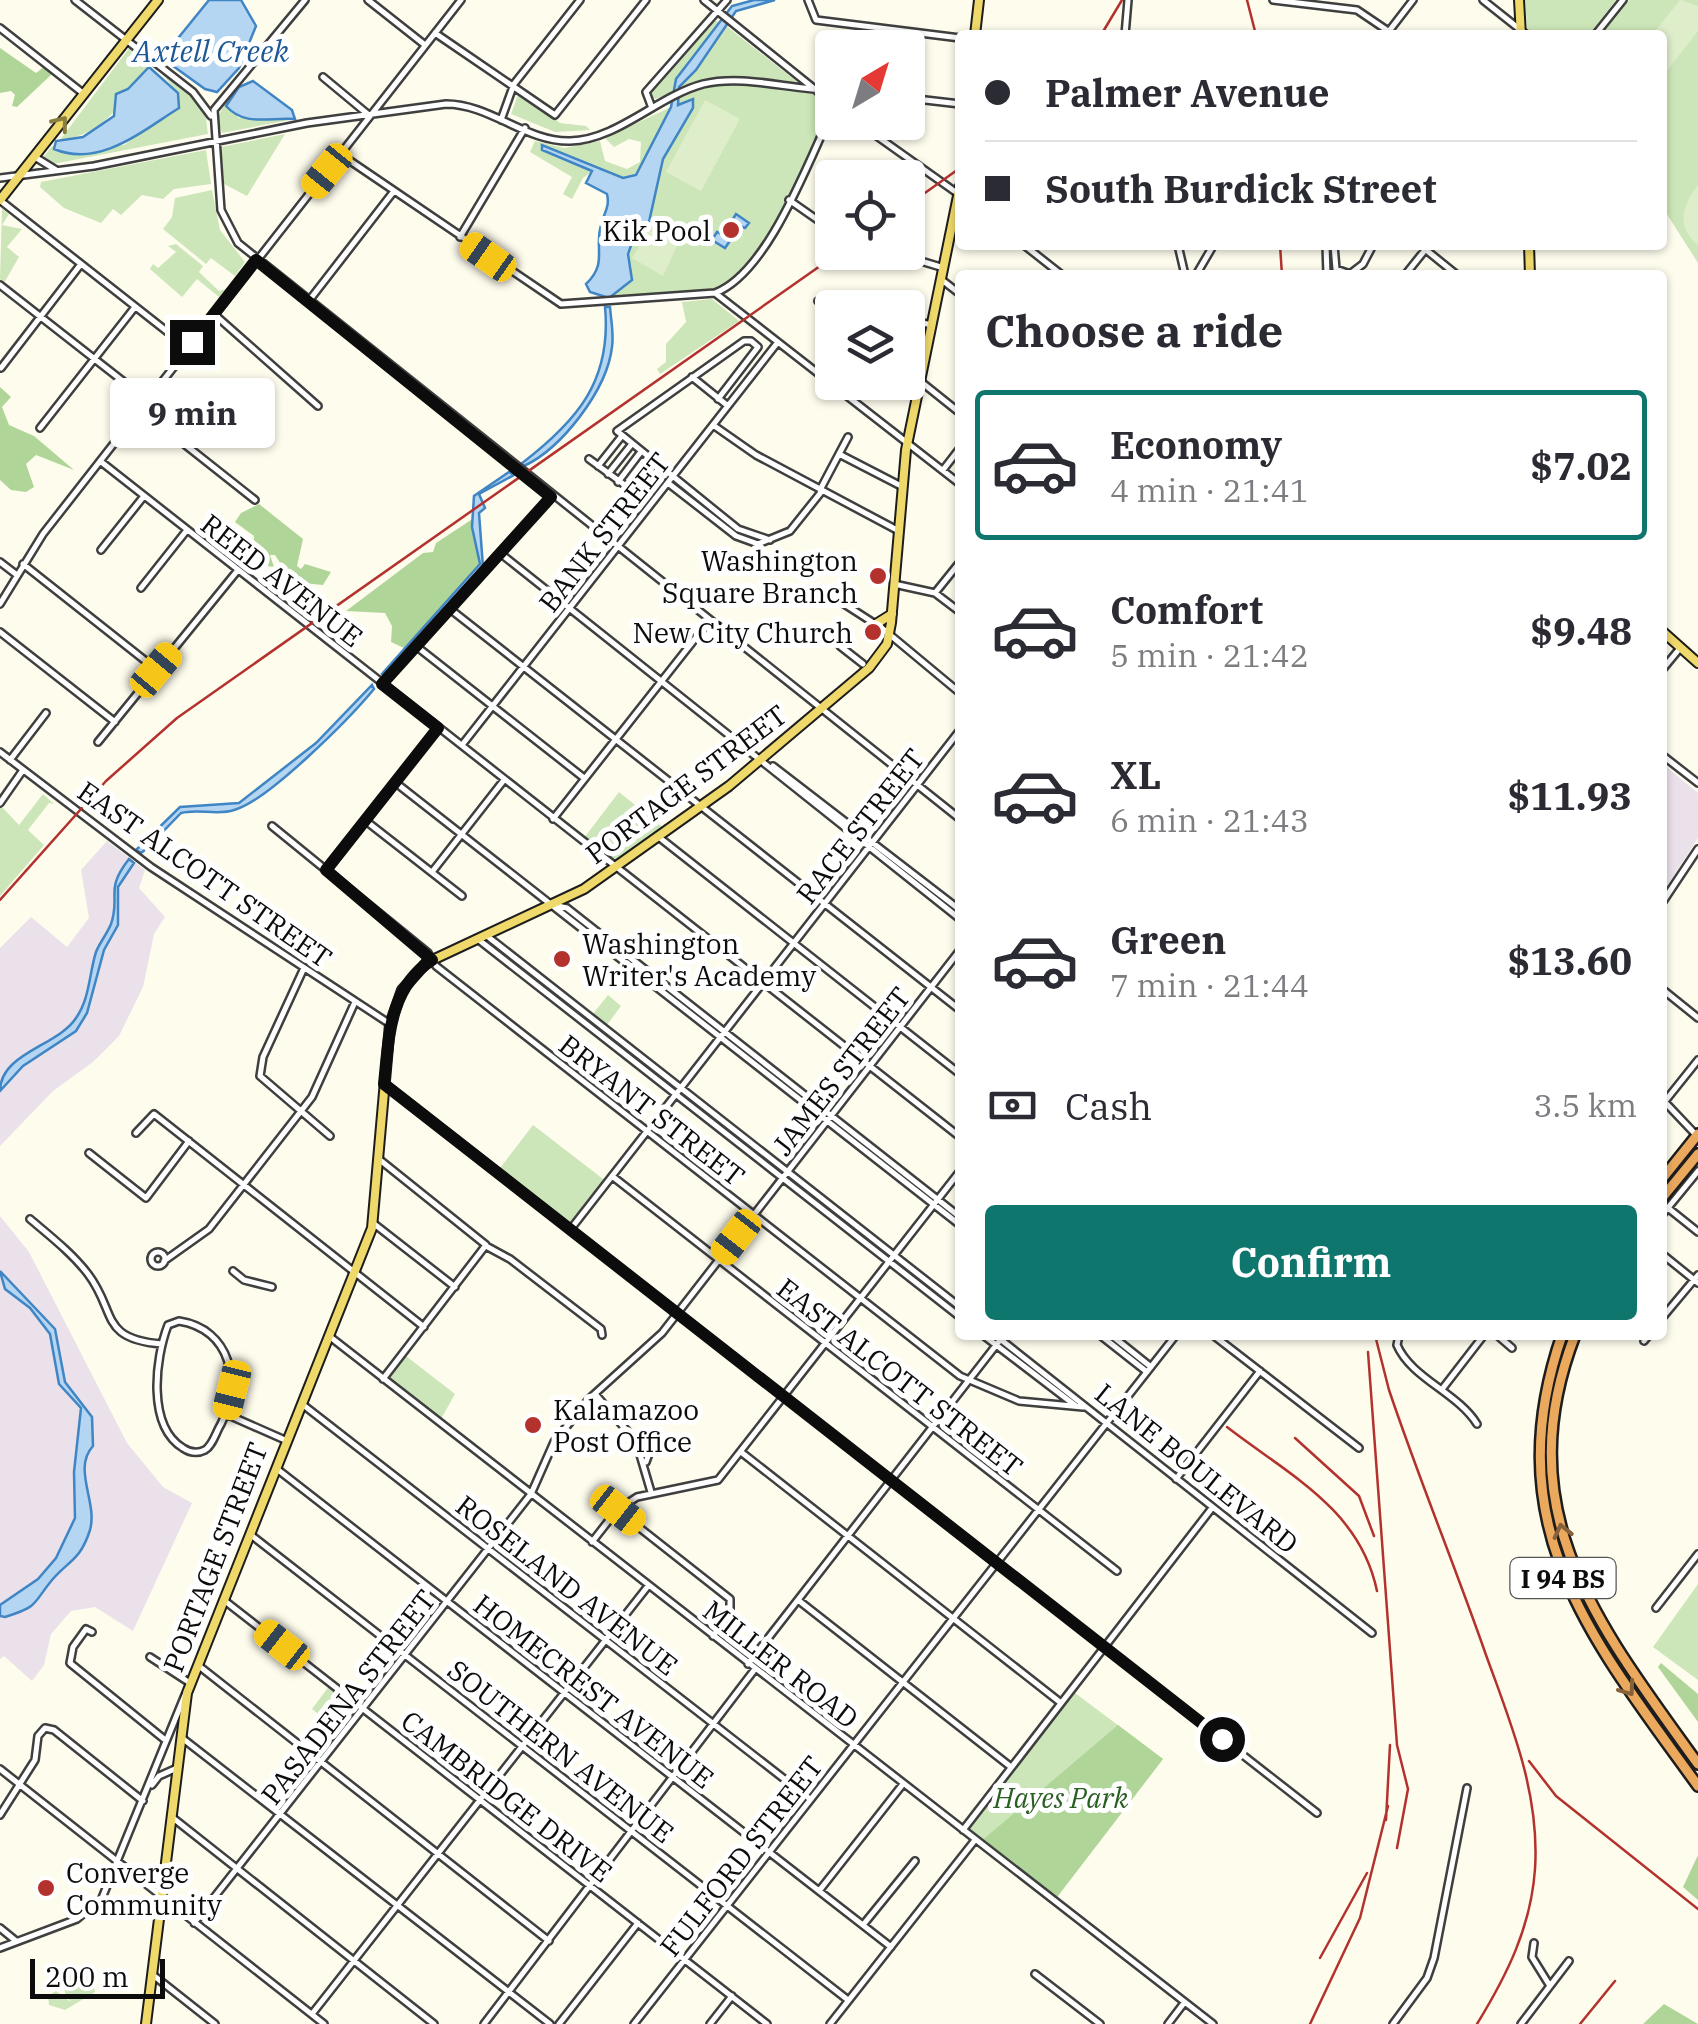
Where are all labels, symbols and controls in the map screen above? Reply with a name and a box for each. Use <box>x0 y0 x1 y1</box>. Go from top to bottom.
north arrow <box>815 30 925 140</box>
map controls <box>815 30 925 400</box>
water label: Axtell Creek <box>131 31 289 70</box>
text: Palmer Avenue <box>1045 68 1329 117</box>
one-way arrow <box>49 117 66 135</box>
car <box>296 138 358 204</box>
button: locate <box>815 160 925 270</box>
text: South Burdick Street <box>1045 164 1437 213</box>
place label: Kik Pool <box>602 212 711 249</box>
marker: Kik Pool <box>720 219 742 241</box>
car <box>455 228 521 286</box>
button: layers <box>815 290 925 400</box>
text: Choose a ride <box>985 301 1283 359</box>
route end <box>170 320 215 365</box>
callout: 9 min <box>110 377 274 447</box>
text: 9 min <box>148 392 237 434</box>
icon: car <box>990 420 1080 510</box>
text: Economy <box>1110 420 1282 469</box>
text: $7.02 <box>1530 441 1632 490</box>
street label: BANK STREET <box>530 445 678 619</box>
text: 4 min · 21:41 <box>1110 469 1309 511</box>
street label: REED AVENUE <box>194 505 370 655</box>
place label: Washington Square Branch <box>662 542 858 611</box>
marker: Washington Square Branch <box>867 565 889 587</box>
icon: car <box>990 585 1080 675</box>
text: Comfort <box>1110 585 1263 634</box>
text: $9.48 <box>1530 606 1632 655</box>
place label: New City Church <box>632 614 853 651</box>
marker: New City Church <box>862 621 884 643</box>
text: 5 min · 21:42 <box>1110 634 1309 676</box>
car <box>125 637 187 703</box>
street label: PORTAGE STREET <box>578 696 794 872</box>
street label: RACE STREET <box>788 741 932 911</box>
icon: car <box>990 750 1080 840</box>
text: XL <box>1110 750 1161 799</box>
text: $11.93 <box>1507 771 1632 820</box>
street label: EAST ALCOTT STREET <box>71 772 339 976</box>
text: 6 min · 21:43 <box>1110 799 1309 841</box>
icon: car <box>990 915 1080 1005</box>
text: Green <box>1110 915 1226 964</box>
place label: Washington Writer's Academy <box>582 925 816 994</box>
text: $13.60 <box>1507 936 1632 985</box>
marker: Washington Writer's Academy <box>551 948 573 970</box>
text: 7 min · 21:44 <box>1110 964 1309 1006</box>
street label: JAMES STREET <box>764 979 918 1163</box>
street label: BRYANT STREET <box>552 1026 752 1194</box>
icon: cash <box>985 1078 1040 1133</box>
text: Cash <box>1065 1081 1152 1130</box>
text: 3.5 km <box>1533 1084 1637 1126</box>
car <box>706 1204 766 1270</box>
button: Confirm <box>985 1205 1637 1320</box>
street label: EAST ALCOTT STREET <box>770 1269 1030 1485</box>
car <box>210 1357 254 1423</box>
street label: LANE BOULEVARD <box>1088 1375 1306 1561</box>
place label: Kalamazoo Post Office <box>553 1391 699 1460</box>
marker: Kalamazoo Post Office <box>522 1414 544 1436</box>
street label: PORTAGE STREET <box>154 1437 276 1677</box>
car <box>585 1480 651 1540</box>
street label: ROSELAND AVENUE <box>449 1487 685 1683</box>
one-way arrow <box>1553 1523 1574 1540</box>
road number: I 94 BS <box>1510 1558 1616 1598</box>
street label: PASADENA STREET <box>252 1582 444 1812</box>
street label: HOMECREST AVENUE <box>466 1586 722 1796</box>
street label: MILLER ROAD <box>696 1592 866 1736</box>
car <box>249 1615 315 1675</box>
street label: SOUTHERN AVENUE <box>440 1651 682 1851</box>
one-way arrow <box>1616 1678 1634 1696</box>
street label: CAMBRIDGE DRIVE <box>394 1702 620 1890</box>
route start <box>1200 1717 1245 1762</box>
street label: FULFORD STREET <box>651 1748 831 1964</box>
park label: Hayes Park <box>993 1779 1129 1816</box>
place label: Converge Community <box>66 1854 222 1923</box>
marker: Converge Community <box>35 1877 57 1899</box>
scale bar <box>30 1954 165 1998</box>
text: 200 m <box>45 1958 129 1995</box>

